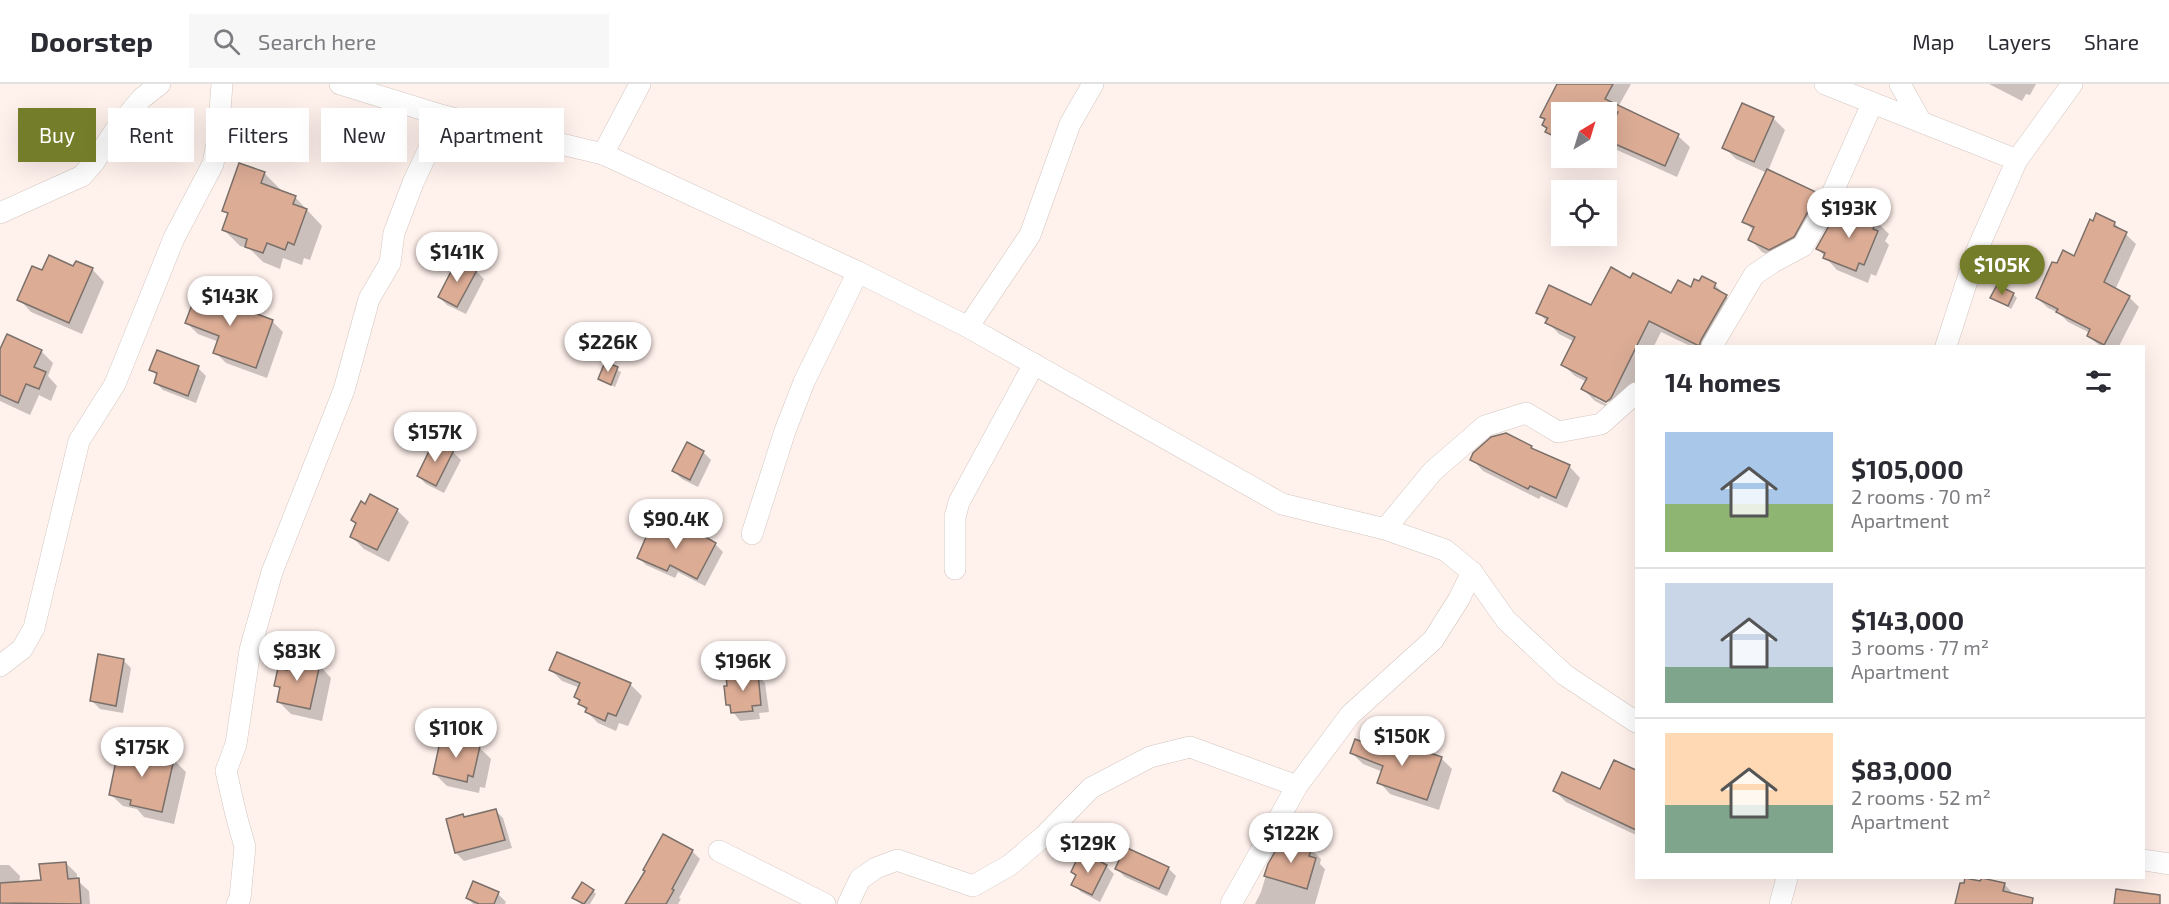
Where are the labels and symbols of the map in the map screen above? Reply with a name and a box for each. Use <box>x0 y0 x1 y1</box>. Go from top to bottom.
north arrow <box>1551 102 1617 168</box>
pin: $193K <box>1807 188 1891 239</box>
pin: $141K <box>415 232 499 283</box>
pin: $105K <box>1960 245 2044 296</box>
pin: $143K <box>188 276 272 327</box>
pin: $226K <box>566 322 650 373</box>
pin: $157K <box>393 412 477 463</box>
pin: $90.4K <box>627 499 725 550</box>
pin: $83K <box>261 631 333 682</box>
pin: $196K <box>701 641 785 692</box>
pin: $110K <box>414 708 498 759</box>
pin: $150K <box>1360 716 1444 767</box>
pin: $175K <box>100 727 184 778</box>
pin: $122K <box>1249 813 1333 864</box>
pin: $129K <box>1046 823 1130 874</box>

